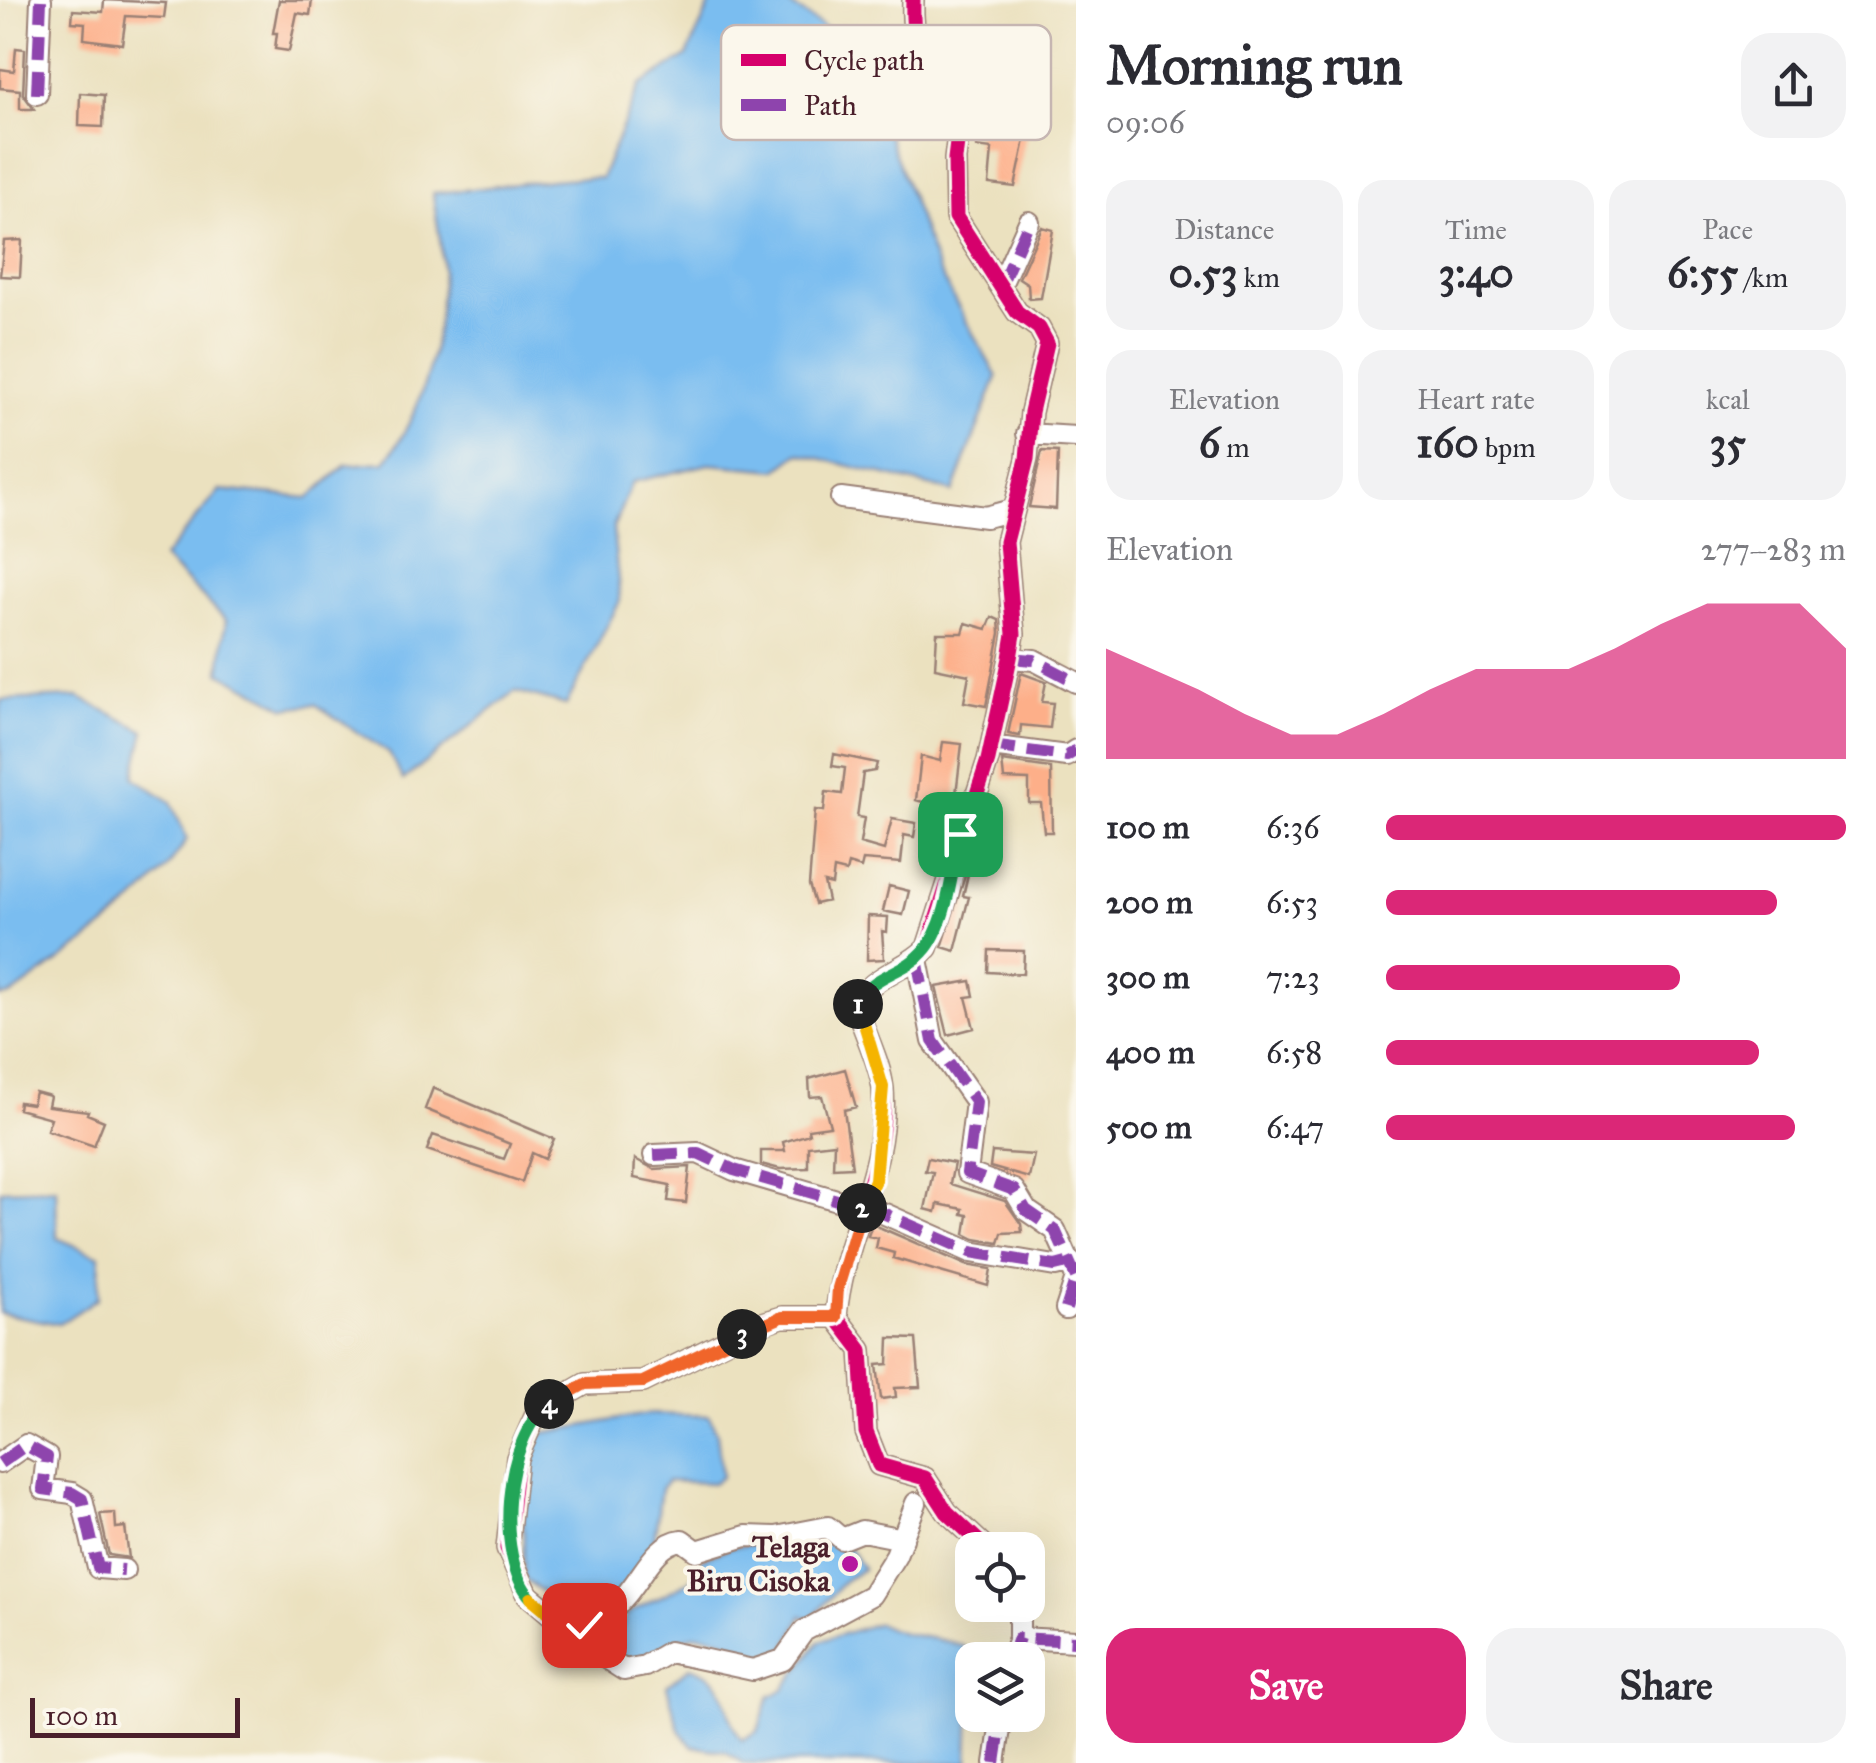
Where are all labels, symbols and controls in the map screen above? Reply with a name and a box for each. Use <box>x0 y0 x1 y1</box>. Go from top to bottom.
legend <box>721 25 1051 140</box>
text: Morning run <box>1106 32 1403 99</box>
button: share <box>1741 33 1846 138</box>
text: Cycle path <box>804 43 925 78</box>
text: Path <box>804 88 857 123</box>
text: 09:06 <box>1106 103 1185 142</box>
text: Distance <box>1174 212 1275 247</box>
text: Time <box>1445 212 1507 247</box>
text: Pace <box>1702 212 1753 247</box>
text: 0.53 <box>1169 247 1238 299</box>
text: 3:40 <box>1438 247 1514 299</box>
text: 6:55 <box>1667 247 1738 299</box>
text: km <box>1238 260 1280 295</box>
text: /km <box>1738 260 1788 295</box>
text: Elevation <box>1169 382 1280 417</box>
text: Heart rate <box>1417 382 1535 417</box>
text: kcal <box>1706 382 1750 417</box>
text: 6 <box>1199 417 1220 469</box>
text: 160 <box>1416 417 1479 469</box>
text: 35 <box>1710 417 1746 469</box>
text: m <box>1220 430 1250 465</box>
text: bpm <box>1479 430 1536 465</box>
text: Elevation <box>1106 530 1233 569</box>
text: 277–283 m <box>1701 530 1846 569</box>
pin <box>918 792 1003 877</box>
icon: arrive <box>933 807 988 862</box>
text: 100 m <box>1106 808 1190 847</box>
text: 6:36 <box>1266 808 1320 847</box>
text: 200 m <box>1106 883 1193 922</box>
text: 6:53 <box>1266 883 1318 922</box>
text: 300 m <box>1106 958 1190 997</box>
text: 7:23 <box>1266 958 1320 997</box>
pin: 1 <box>833 979 883 1029</box>
text: 1 <box>852 986 864 1021</box>
text: 400 m <box>1106 1033 1195 1072</box>
text: 6:58 <box>1266 1033 1322 1072</box>
text: 500 m <box>1106 1108 1192 1147</box>
text: 6:47 <box>1266 1108 1324 1147</box>
pin: 2 <box>837 1183 887 1233</box>
text: 2 <box>855 1190 869 1225</box>
pin: 3 <box>717 1309 767 1359</box>
text: 3 <box>736 1316 748 1351</box>
pin: 4 <box>524 1379 574 1429</box>
text: 4 <box>541 1386 557 1421</box>
place label: Telaga Biru Cisoka <box>687 1529 831 1599</box>
map controls <box>955 1532 1045 1732</box>
button: locate <box>955 1532 1045 1622</box>
marker: Telaga Biru Cisoka <box>839 1553 861 1575</box>
pin <box>542 1583 627 1668</box>
icon: check <box>557 1598 612 1653</box>
button: Save <box>1106 1628 1466 1743</box>
button: Share <box>1486 1628 1846 1743</box>
button: layers <box>955 1642 1045 1732</box>
scale bar <box>30 1693 240 1738</box>
text: 100 m <box>45 1698 118 1733</box>

